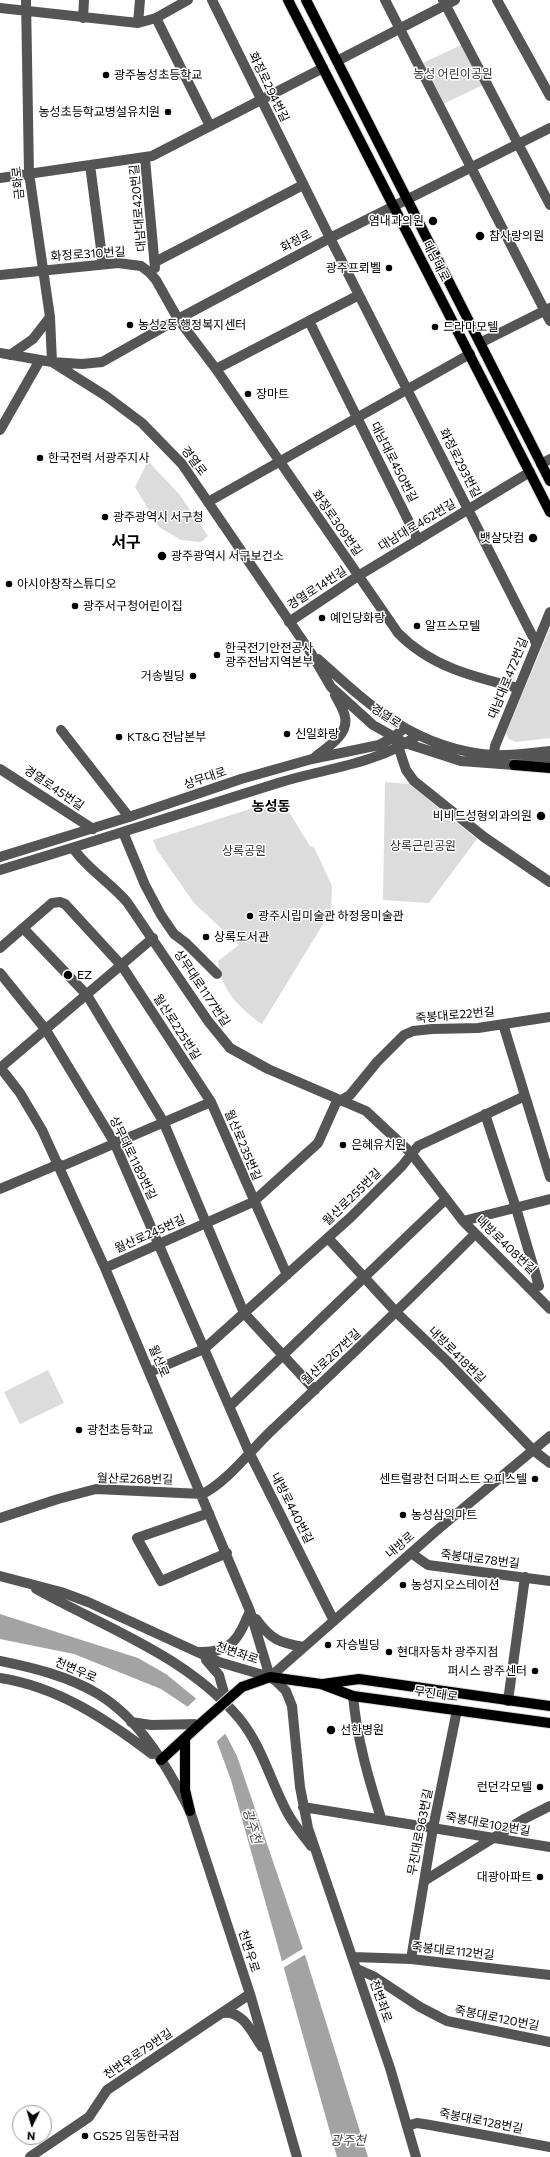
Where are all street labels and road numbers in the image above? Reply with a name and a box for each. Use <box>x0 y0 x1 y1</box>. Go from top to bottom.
street label: 화정로294번길 <box>246 50 292 124</box>
street label: 대남대로420번길 <box>127 164 149 252</box>
street label: 금화로 <box>9 166 27 200</box>
street label: 화정로 <box>278 227 314 255</box>
street label: 대남대로 <box>420 238 452 284</box>
street label: 화정로310번길 <box>50 244 126 264</box>
street label: 대남대로450번길 <box>368 419 420 505</box>
street label: 화정로293번길 <box>436 426 484 500</box>
street label: 경열로 <box>178 443 210 479</box>
street label: 화정로309번길 <box>309 487 365 559</box>
street label: 대남대로462번길 <box>376 496 458 554</box>
street label: 경열로14번길 <box>285 564 349 612</box>
street label: 대남대로472번길 <box>485 635 531 721</box>
street label: 경열로 <box>368 701 404 731</box>
street label: 경열로45번길 <box>21 763 87 813</box>
street label: 상무대로 <box>182 764 228 792</box>
street label: 상무대로1177번길 <box>171 947 233 1029</box>
street label: 월산로225번길 <box>150 991 204 1063</box>
street label: 죽봉대로22번길 <box>415 1004 495 1026</box>
street label: 월산로235번길 <box>222 1107 264 1183</box>
street label: 상무대로1189번길 <box>107 1114 159 1202</box>
street label: 월산로255번길 <box>320 1166 384 1228</box>
street label: 월산로245번길 <box>112 1212 188 1256</box>
street label: 내방로408번길 <box>473 1213 539 1277</box>
street label: 내방로418번길 <box>426 1324 488 1386</box>
street label: 월산로267번길 <box>299 1326 363 1388</box>
street label: 월산로 <box>146 1343 172 1379</box>
street label: 내방로440번길 <box>268 1470 316 1546</box>
street label: 월산로268번길 <box>97 1471 173 1487</box>
street label: 내방로 <box>383 1529 417 1561</box>
street label: 죽봉대로78번길 <box>440 1547 520 1571</box>
street label: 천변좌로 <box>214 1639 260 1667</box>
street label: 천변우로 <box>53 1655 99 1685</box>
street label: 무진대로 <box>413 1684 459 1704</box>
street label: 무진대로963번길 <box>405 1788 435 1876</box>
street label: 죽봉대로102번길 <box>444 1809 532 1839</box>
street label: 천변우로 <box>235 1928 263 1974</box>
street label: 죽봉대로112번길 <box>411 1939 495 1963</box>
street label: 천변좌로 <box>367 1978 395 2024</box>
street label: 죽봉대로120번길 <box>454 2003 540 2033</box>
street label: 천변우로79번길 <box>101 2026 175 2082</box>
street label: 죽봉대로128번길 <box>438 2106 524 2136</box>

